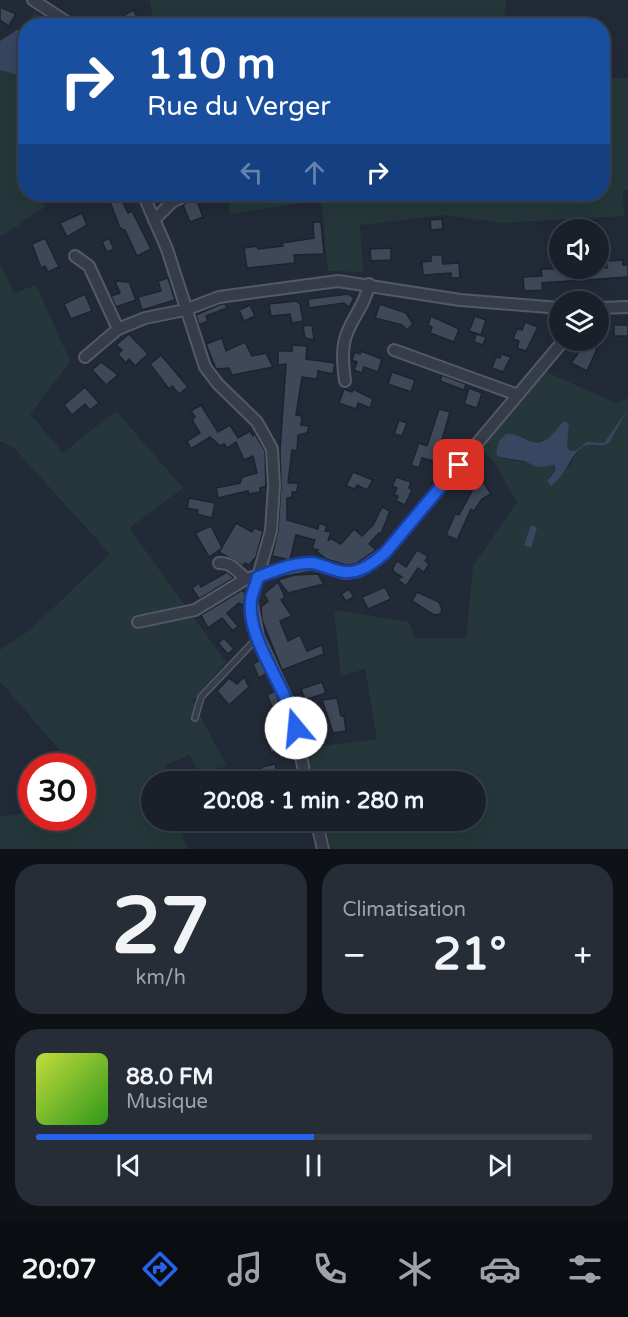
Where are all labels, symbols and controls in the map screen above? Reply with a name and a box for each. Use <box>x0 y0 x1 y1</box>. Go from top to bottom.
text: 110 m <box>147 39 276 90</box>
icon: right <box>48 42 126 120</box>
text: Rue du Verger <box>147 90 331 123</box>
icon: left <box>235 156 268 189</box>
icon: ahead <box>298 156 331 189</box>
icon: right <box>361 156 394 189</box>
map controls <box>549 219 609 351</box>
button: sound <box>549 219 609 279</box>
button: layers <box>549 291 609 351</box>
pin <box>433 439 484 490</box>
icon: arrive <box>442 448 475 481</box>
position arrow <box>264 696 328 760</box>
speed limit sign: 30 <box>18 753 96 831</box>
text: 20:08 · 1 min · 280 m <box>203 788 424 814</box>
text: 27 <box>112 880 210 974</box>
text: Climatisation <box>343 898 466 922</box>
text: 21° <box>433 928 506 982</box>
text: − <box>343 936 366 975</box>
text: + <box>573 936 592 975</box>
text: km/h <box>136 966 186 990</box>
text: 88.0 FM <box>126 1064 214 1090</box>
text: Musique <box>126 1090 208 1114</box>
icon: previous <box>112 1149 145 1182</box>
icon: pause <box>297 1149 330 1182</box>
icon: next <box>483 1149 516 1182</box>
icon: directions <box>139 1248 181 1290</box>
icon: music <box>224 1248 266 1290</box>
icon: phone <box>309 1248 351 1290</box>
icon: climate <box>394 1248 436 1290</box>
icon: car <box>479 1248 521 1290</box>
icon: filters <box>564 1248 606 1290</box>
text: 20:07 <box>22 1253 96 1286</box>

